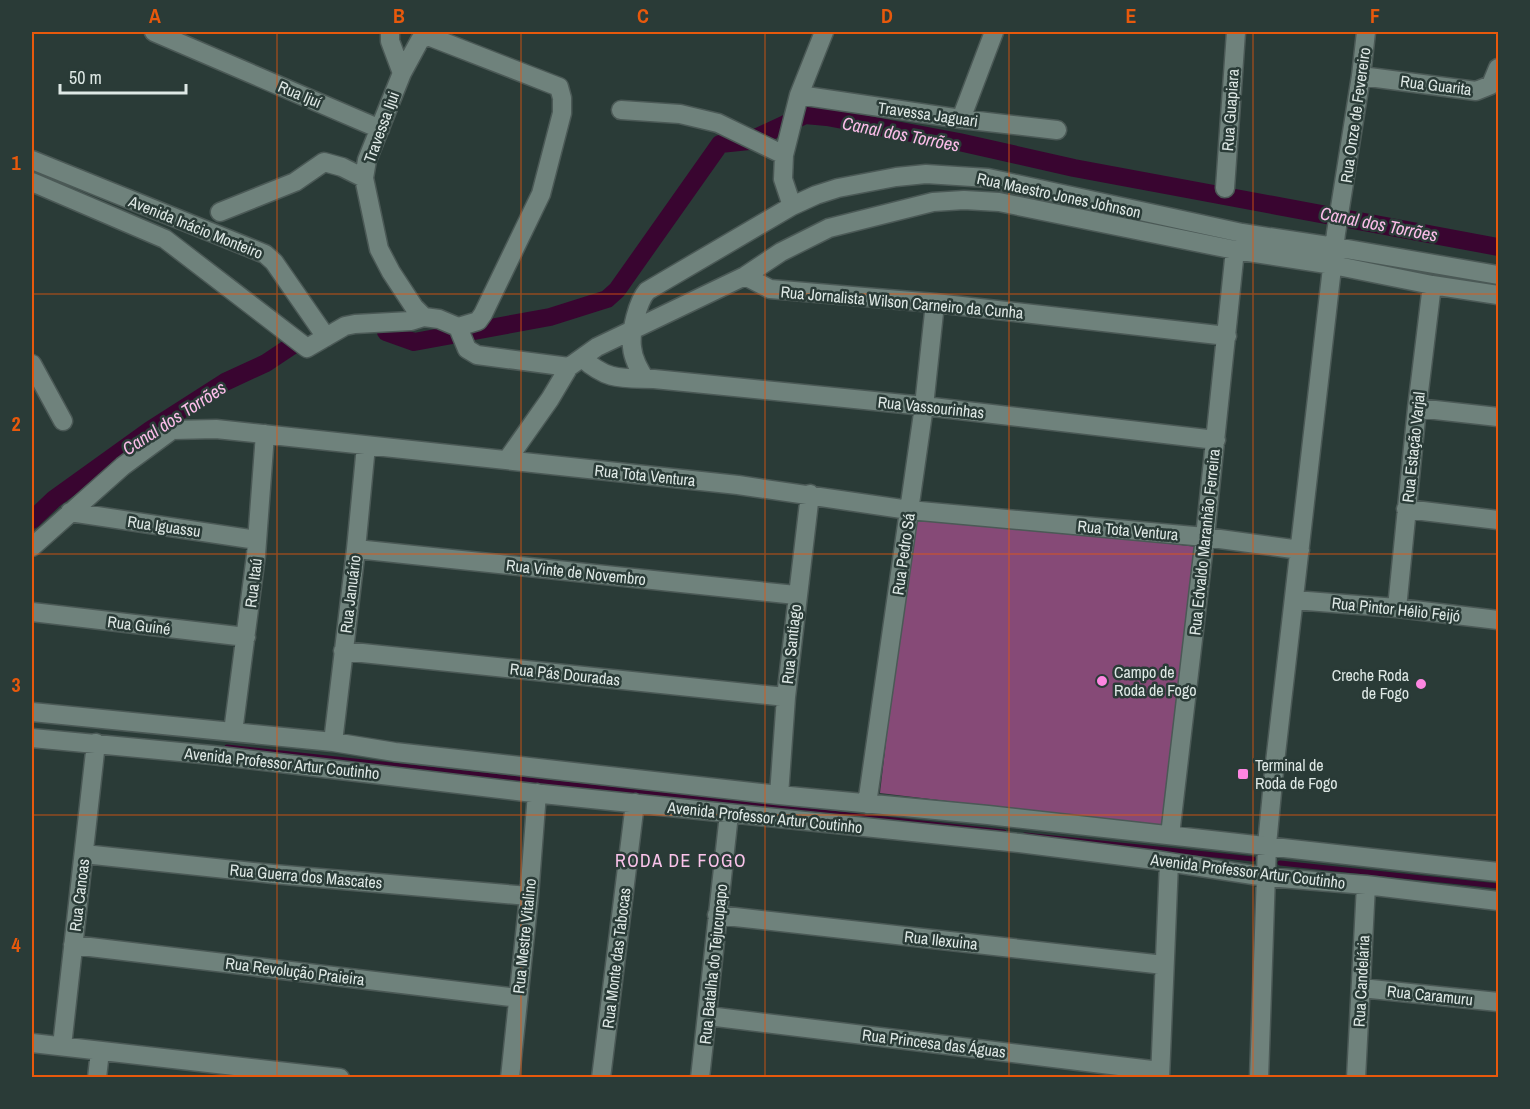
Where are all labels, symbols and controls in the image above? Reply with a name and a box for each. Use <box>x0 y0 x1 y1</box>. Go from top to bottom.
text: A <box>149 2 161 29</box>
text: B <box>393 2 405 29</box>
text: C <box>637 2 649 29</box>
text: D <box>881 2 893 29</box>
text: E <box>1126 2 1137 29</box>
text: F <box>1370 2 1380 29</box>
street label: Rua Onze de Fevereiro <box>1335 46 1375 184</box>
scale bar <box>60 57 186 95</box>
text: 50 m <box>69 65 102 90</box>
street label: Rua Guapiara <box>1216 67 1244 152</box>
street label: Rua Guarita <box>1399 70 1474 100</box>
street label: Rua Ijuí <box>275 75 325 113</box>
street label: Travessa Ijui <box>358 88 404 166</box>
street label: Travessa Jaguari <box>877 96 979 132</box>
water label: Canal dos Torrões <box>840 110 962 158</box>
text: 1 <box>11 149 21 176</box>
street label: Rua Maestro Jones Johnson <box>975 167 1143 223</box>
street label: Avenida Inácio Monteiro <box>125 190 266 264</box>
water label: Canal dos Torrões <box>1318 200 1440 248</box>
street label: Rua Jornalista Wilson Carneiro da Cunha <box>780 280 1025 324</box>
water label: Canal dos Torrões <box>117 375 231 461</box>
street label: Rua Vassourinhas <box>877 390 985 424</box>
street label: Rua Estação Varjal <box>1396 390 1430 504</box>
text: 2 <box>11 410 21 437</box>
street label: Rua Edvaldo Maranhão Ferreira <box>1183 447 1225 636</box>
street label: Rua Tota Ventura <box>594 459 697 491</box>
street label: Rua Iguassu <box>126 510 202 542</box>
street label: Rua Pedro Sá <box>886 511 920 596</box>
street label: Rua Tota Ventura <box>1077 515 1180 545</box>
street label: Rua Januário <box>334 554 366 634</box>
street label: Rua Vinte de Novembro <box>505 554 647 590</box>
street label: Rua Itaú <box>239 557 267 609</box>
street label: Rua Pintor Hélio Feijó <box>1331 591 1461 627</box>
street label: Rua Santiago <box>776 603 806 685</box>
street label: Rua Guiné <box>106 610 172 640</box>
street label: Rua Pás Douradas <box>509 657 621 691</box>
place label: Campo de Roda de Fogo <box>1114 661 1197 701</box>
place label: Creche Roda de Fogo <box>1332 664 1410 704</box>
text: 3 <box>11 671 21 698</box>
marker: Campo de Roda de Fogo <box>1095 674 1109 688</box>
marker: Creche Roda de Fogo <box>1414 677 1428 691</box>
street label: Avenida Professor Artur Coutinho <box>182 742 381 784</box>
place label: Terminal de Roda de Fogo <box>1255 754 1338 794</box>
marker: Terminal de Roda de Fogo <box>1236 767 1250 781</box>
street label: Avenida Professor Artur Coutinho <box>665 796 864 838</box>
district label: RODA DE FOGO <box>615 848 747 873</box>
street label: Avenida Professor Artur Coutinho <box>1148 848 1347 894</box>
street label: Rua Canoas <box>64 857 94 933</box>
street label: Rua Guerra dos Mascates <box>229 858 383 894</box>
street label: Rua Mestre Vitalino <box>507 877 541 995</box>
street label: Rua Batalha do Tejucupapo <box>694 883 732 1045</box>
street label: Rua Monte das Tabocas <box>596 886 636 1030</box>
street label: Rua Ilexuina <box>903 925 979 955</box>
text: 4 <box>11 931 21 958</box>
street label: Rua Candelária <box>1348 934 1374 1027</box>
street label: Rua Revolução Praieira <box>224 952 367 991</box>
street label: Rua Caramuru <box>1386 980 1474 1010</box>
street label: Rua Princesa das Águas <box>861 1023 1007 1063</box>

